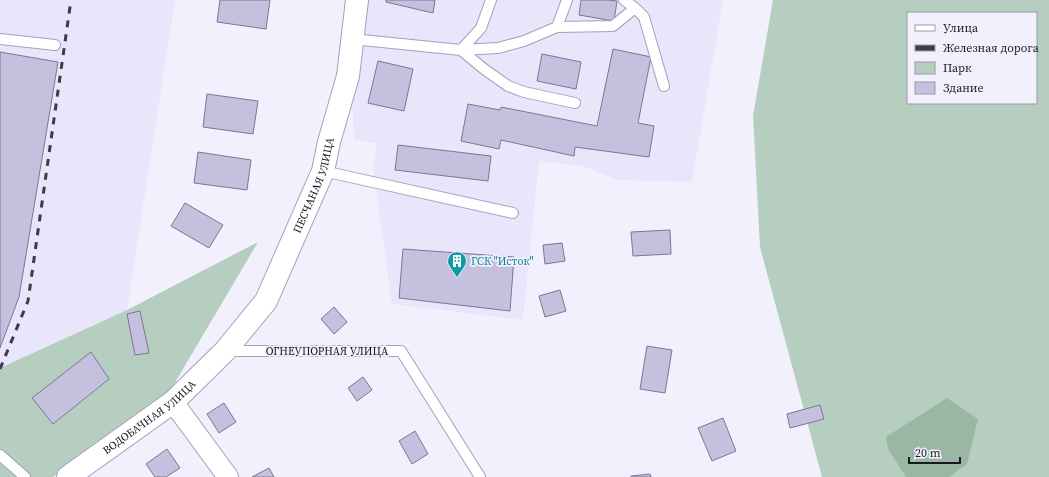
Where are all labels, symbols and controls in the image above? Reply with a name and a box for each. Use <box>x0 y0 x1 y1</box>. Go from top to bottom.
legend <box>907 12 1037 104</box>
text: Улица <box>943 20 979 36</box>
text: Железная дорога <box>943 40 1040 56</box>
text: Парк <box>943 60 972 76</box>
text: Здание <box>943 80 984 96</box>
street label: ПЕСЧАНАЯ УЛИЦА <box>290 135 338 236</box>
building icon: ГСК "Исток" <box>446 250 468 278</box>
place label: ГСК "Исток" <box>471 254 533 269</box>
street label: ОГНЕУПОРНАЯ УЛИЦА <box>266 344 389 359</box>
street label: ВОДОБАЧНАЯ УЛИЦА <box>100 376 200 458</box>
scale bar <box>909 439 960 465</box>
text: 20 m <box>915 445 941 461</box>

